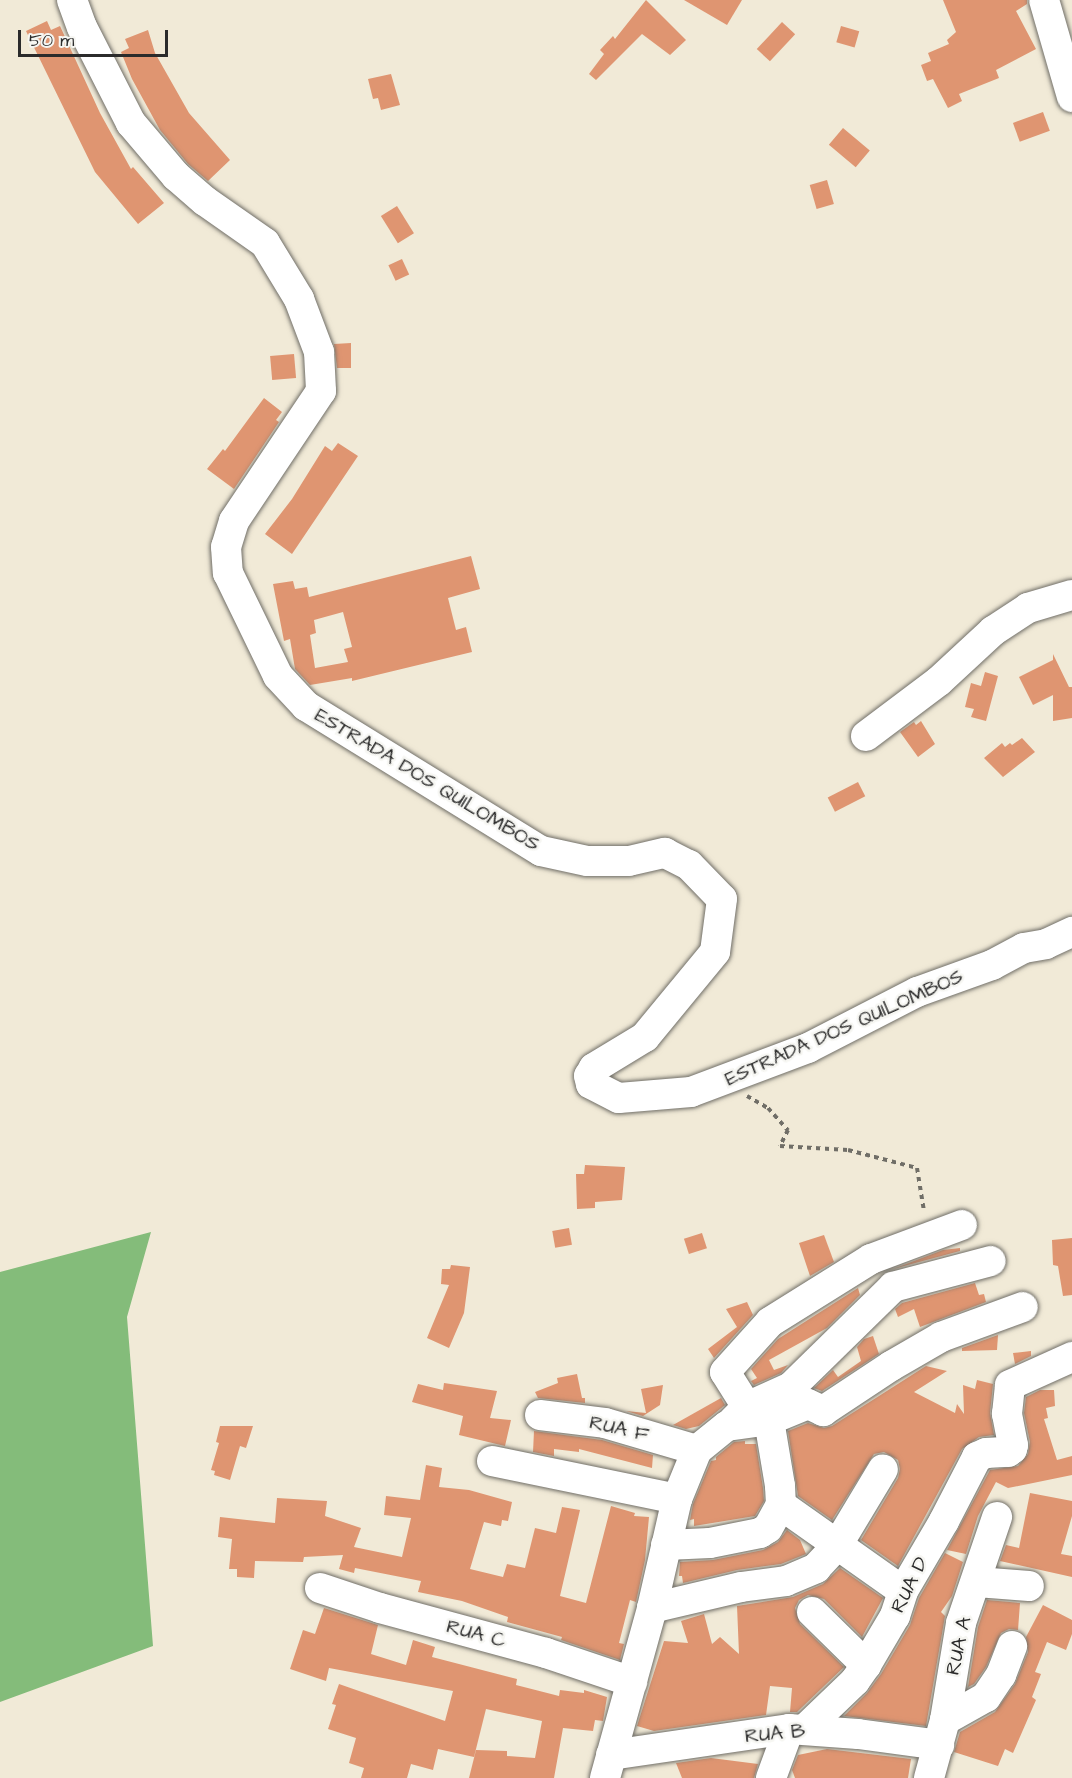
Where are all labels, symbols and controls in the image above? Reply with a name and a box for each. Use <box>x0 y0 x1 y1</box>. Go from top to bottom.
scale bar <box>21 18 171 56</box>
text: 50 m <box>29 28 74 53</box>
street label: ESTRADA DOS QUILOMBOS <box>310 703 544 857</box>
street label: ESTRADA DOS QUILOMBOS <box>721 965 967 1091</box>
street label: RUA F <box>587 1411 651 1447</box>
street label: RUA D <box>886 1553 934 1617</box>
street label: RUA C <box>444 1615 508 1653</box>
street label: RUA A <box>941 1615 977 1677</box>
street label: RUA B <box>744 1719 806 1749</box>

